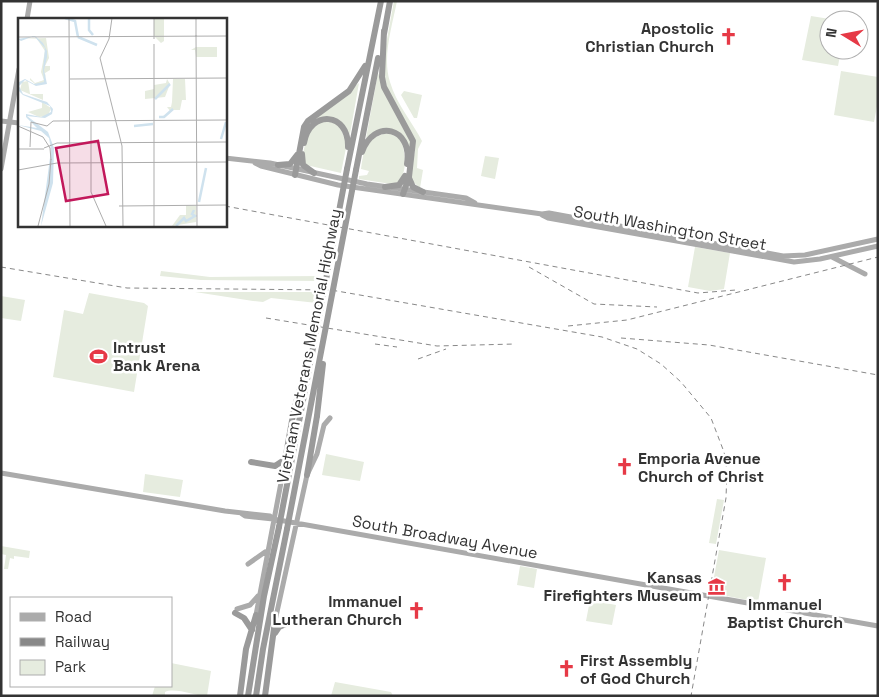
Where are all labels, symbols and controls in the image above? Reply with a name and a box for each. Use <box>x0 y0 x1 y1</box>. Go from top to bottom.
north arrow <box>819 10 869 60</box>
inset map <box>18 18 226 226</box>
place label: Apostolic Christian Church <box>585 18 714 57</box>
church icon: Apostolic Christian Church <box>718 27 738 47</box>
text: N <box>822 27 841 39</box>
street label: South Washington Street <box>572 201 768 255</box>
street label: Vietnam Veterans Memorial Highway <box>272 207 346 485</box>
place label: Intrust Bank Arena <box>113 337 200 376</box>
sports icon: Intrust Bank Arena <box>89 346 109 366</box>
place label: Emporia Avenue Church of Christ <box>638 448 764 487</box>
church icon: Emporia Avenue Church of Christ <box>614 457 634 477</box>
street label: South Broadway Avenue <box>351 510 539 564</box>
place label: Kansas Firefighters Museum <box>544 567 702 606</box>
church icon: Immanuel Baptist Church <box>775 572 795 592</box>
museum icon: Kansas Firefighters Museum <box>706 576 726 596</box>
place label: Immanuel Lutheran Church <box>273 591 402 630</box>
place label: Immanuel Baptist Church <box>727 594 843 633</box>
legend <box>10 597 172 687</box>
church icon: Immanuel Lutheran Church <box>406 600 426 620</box>
text: Road <box>55 607 92 626</box>
text: Railway <box>55 632 110 651</box>
place label: First Assembly of God Church <box>580 650 692 689</box>
text: Park <box>55 657 86 676</box>
church icon: First Assembly of God Church <box>556 659 576 679</box>

